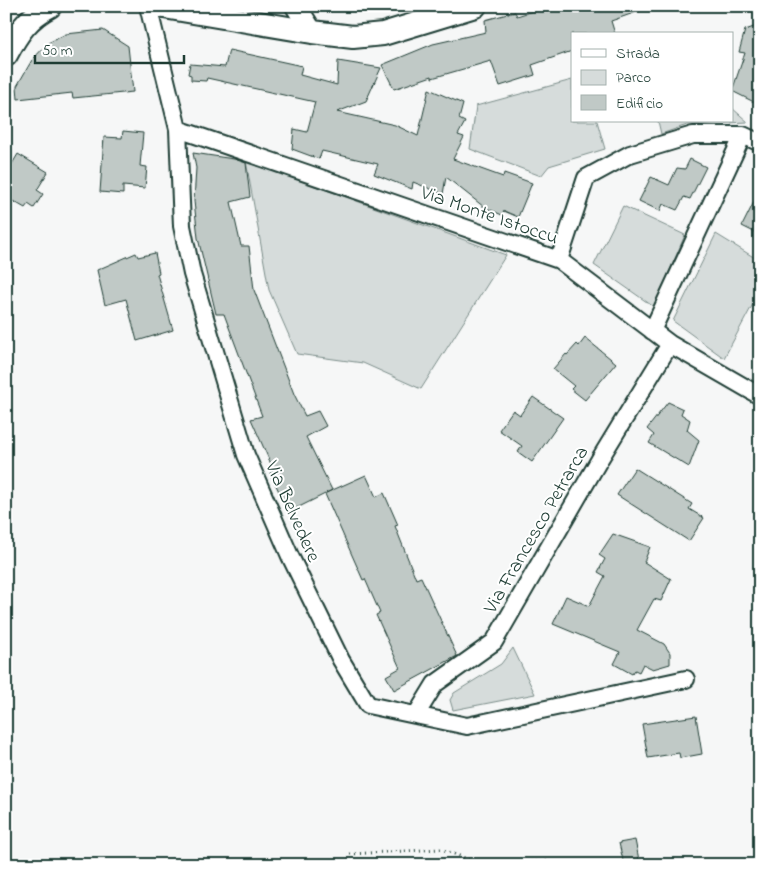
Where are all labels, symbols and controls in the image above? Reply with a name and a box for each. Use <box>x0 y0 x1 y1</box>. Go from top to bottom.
scale bar <box>35 32 184 64</box>
legend <box>571 32 734 122</box>
text: 50 m <box>42 40 73 62</box>
text: Strada <box>616 43 660 65</box>
text: Parco <box>616 67 651 89</box>
text: Edificio <box>616 93 663 115</box>
street label: Via Monte Istoccu <box>415 179 562 254</box>
street label: Via Francesco Petrarca <box>477 441 597 620</box>
street label: Via Belvedere <box>256 456 327 567</box>

